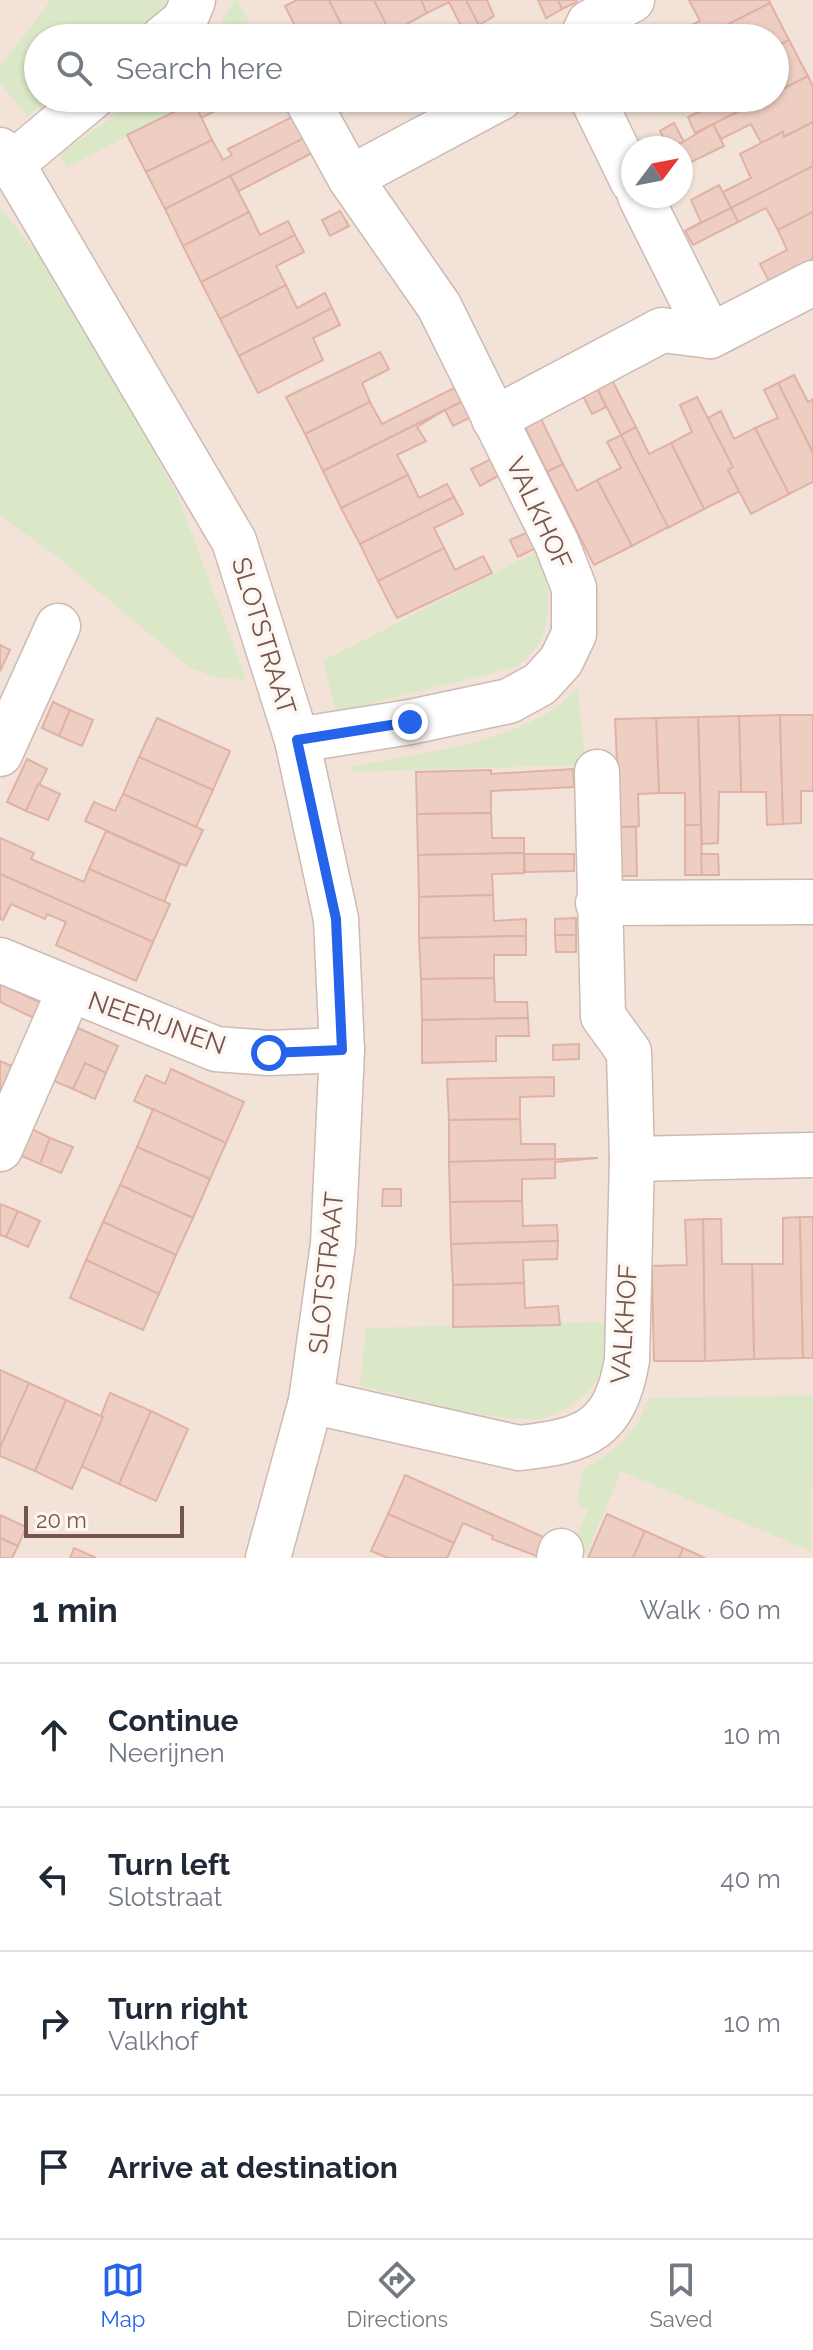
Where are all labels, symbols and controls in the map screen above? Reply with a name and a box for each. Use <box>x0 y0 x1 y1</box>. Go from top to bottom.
search box <box>24 24 789 112</box>
icon: search <box>52 46 96 90</box>
text: Search here <box>116 51 283 86</box>
north arrow <box>621 136 693 208</box>
street label: VALKHOF <box>500 452 578 574</box>
street label: SLOTSTRAAT <box>226 554 302 718</box>
route end <box>392 704 428 740</box>
street label: NEERIJNEN <box>84 985 230 1061</box>
route start <box>251 1035 287 1071</box>
street label: SLOTSTRAAT <box>303 1190 349 1355</box>
street label: VALKHOF <box>605 1263 643 1385</box>
scale bar <box>24 1502 184 1538</box>
text: 20 m <box>36 1507 87 1533</box>
text: 1 min <box>32 1590 118 1630</box>
text: Walk · 60 m <box>640 1595 781 1625</box>
text: Continue <box>108 1703 239 1738</box>
icon: ahead <box>32 1713 76 1757</box>
text: 10 m <box>723 1720 781 1750</box>
text: Neerijnen <box>108 1738 225 1768</box>
text: Turn left <box>108 1847 230 1882</box>
icon: left <box>32 1857 76 1901</box>
text: 40 m <box>720 1864 781 1894</box>
text: Slotstraat <box>108 1882 222 1912</box>
text: Turn right <box>108 1991 248 2026</box>
icon: right <box>32 2001 76 2045</box>
text: 10 m <box>723 2008 781 2038</box>
text: Valkhof <box>108 2026 198 2056</box>
icon: arrive <box>32 2145 76 2189</box>
text: Arrive at destination <box>108 2150 398 2185</box>
tab: Map <box>101 2258 145 2332</box>
tab: Directions <box>347 2258 448 2332</box>
tab: Saved <box>649 2258 712 2332</box>

